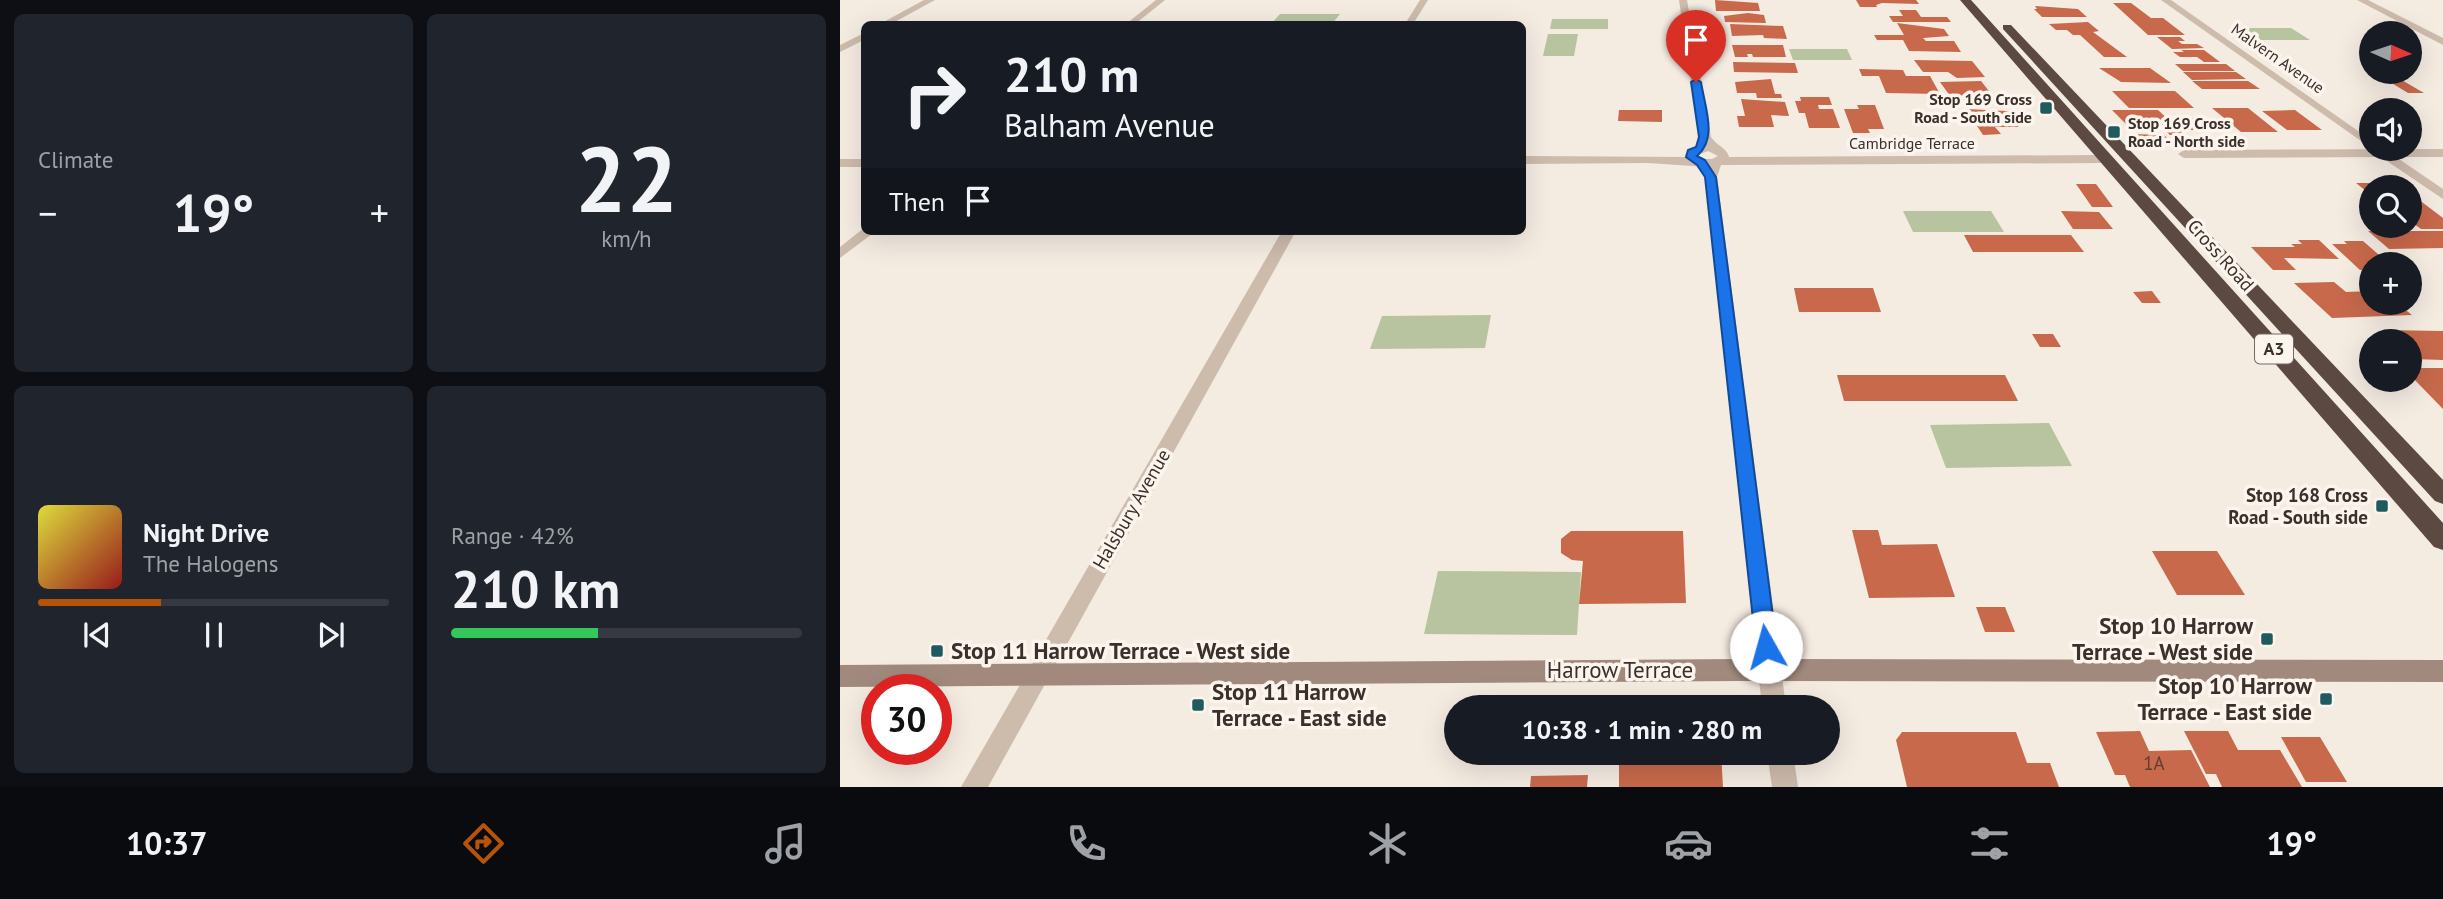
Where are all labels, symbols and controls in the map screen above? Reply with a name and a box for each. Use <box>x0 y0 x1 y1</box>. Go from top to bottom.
pin <box>1666 10 1726 82</box>
street label: Malvern Avenue <box>2228 19 2328 97</box>
icon: arrive <box>1677 21 1715 59</box>
north arrow <box>2359 21 2422 84</box>
map controls <box>2359 21 2422 392</box>
text: 210 m <box>1004 42 1139 106</box>
icon: right <box>889 49 980 140</box>
place label: Stop 169 Cross Road - South side <box>1914 89 2032 127</box>
button: sound <box>2359 98 2422 161</box>
marker: Stop 169 Cross Road - South side <box>2038 100 2054 116</box>
text: Balham Avenue <box>1004 104 1215 146</box>
place label: Stop 169 Cross Road - North side <box>2128 113 2245 151</box>
text: 22 <box>575 119 678 237</box>
marker: Stop 169 Cross Road - North side <box>2106 124 2122 140</box>
street label: Cambridge Terrace <box>1849 133 1975 153</box>
text: Climate <box>38 145 113 174</box>
button: search <box>2359 175 2422 238</box>
text: 19° <box>173 179 254 246</box>
icon: arrive <box>959 182 997 220</box>
text: Then <box>889 185 945 218</box>
text: − <box>38 188 57 237</box>
text: + <box>370 188 389 237</box>
street label: Cross Road <box>2182 214 2260 296</box>
text: km/h <box>601 224 652 253</box>
button: + <box>2359 252 2422 315</box>
button: − <box>2359 329 2422 392</box>
road number: A3 <box>2255 334 2293 363</box>
street label: Halsbury Avenue <box>1087 445 1175 573</box>
place label: Stop 168 Cross Road - South side <box>2228 483 2368 529</box>
marker: Stop 168 Cross Road - South side <box>2374 498 2390 514</box>
text: Night Drive <box>143 516 269 549</box>
text: Range · 42% <box>451 521 574 550</box>
text: The Halogens <box>143 549 278 578</box>
text: 210 km <box>451 555 620 622</box>
position arrow <box>1729 610 1803 684</box>
place label: Stop 10 Harrow Terrace - West side <box>2072 611 2253 666</box>
icon: previous <box>78 616 116 654</box>
icon: pause <box>195 616 233 654</box>
icon: next <box>312 616 350 654</box>
marker: Stop 10 Harrow Terrace - West side <box>2259 631 2275 647</box>
place label: Stop 11 Harrow Terrace - West side <box>951 636 1290 665</box>
marker: Stop 11 Harrow Terrace - West side <box>929 643 945 659</box>
street label: Harrow Terrace <box>1547 655 1693 684</box>
place label: Stop 10 Harrow Terrace - East side <box>2137 671 2312 726</box>
speed limit sign: 30 <box>861 674 952 765</box>
place label: Stop 11 Harrow Terrace - East side <box>1212 677 1387 732</box>
marker: Stop 10 Harrow Terrace - East side <box>2318 691 2334 707</box>
marker: Stop 11 Harrow Terrace - East side <box>1190 697 1206 713</box>
text: 10:38 · 1 min · 280 m <box>1522 713 1762 746</box>
house number: 1A <box>2143 751 2165 775</box>
icon: directions <box>459 819 508 868</box>
icon: music <box>761 819 810 868</box>
icon: phone <box>1062 819 1111 868</box>
icon: climate <box>1363 819 1412 868</box>
icon: car <box>1664 819 1713 868</box>
icon: filters <box>1965 819 2014 868</box>
text: 10:37 <box>126 822 207 864</box>
text: 19° <box>2267 822 2317 864</box>

